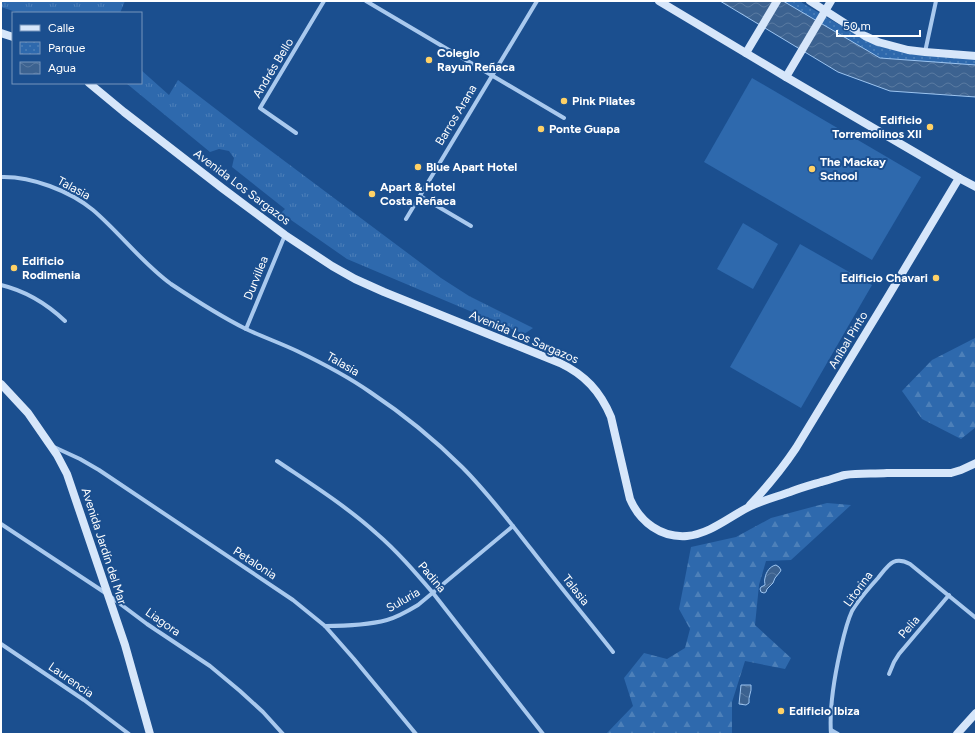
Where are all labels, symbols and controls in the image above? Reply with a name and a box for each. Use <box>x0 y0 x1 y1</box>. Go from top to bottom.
legend <box>12 12 142 84</box>
scale bar <box>837 12 920 38</box>
text: 50 m <box>843 19 871 33</box>
text: Calle <box>48 21 75 35</box>
street label: Andrés Bello <box>250 36 296 100</box>
text: Parque <box>48 41 86 55</box>
place label: Colegio Rayun Reñaca <box>437 46 515 74</box>
marker: Colegio Rayun Reñaca <box>424 55 434 65</box>
text: Agua <box>48 61 76 75</box>
street label: Barros Arana <box>432 82 480 148</box>
place label: Pink Pilates <box>572 94 636 108</box>
marker: Pink Pilates <box>559 96 569 106</box>
place label: Edificio Torremolinos XII <box>832 113 922 141</box>
place label: Ponte Guapa <box>549 122 620 136</box>
marker: Edificio Torremolinos XII <box>925 122 935 132</box>
marker: Ponte Guapa <box>536 124 546 134</box>
street label: Avenida Los Sargazos <box>191 146 293 228</box>
place label: The Mackay School <box>820 155 886 183</box>
place label: Blue Apart Hotel <box>426 160 517 174</box>
marker: Blue Apart Hotel <box>413 162 423 172</box>
marker: The Mackay School <box>807 164 817 174</box>
street label: Talasia <box>55 174 93 202</box>
place label: Apart & Hotel Costa Reñaca <box>380 180 456 208</box>
marker: Apart & Hotel Costa Reñaca <box>367 189 377 199</box>
place label: Edificio Rodimenia <box>22 254 80 282</box>
street label: Durvillea <box>241 254 271 302</box>
marker: Edificio Rodimenia <box>9 263 19 273</box>
place label: Edificio Chavari <box>841 271 928 285</box>
marker: Edificio Chavari <box>931 273 941 283</box>
street label: Avenida Los Sargazos <box>467 308 581 366</box>
street label: Aníbal Pinto <box>825 309 871 371</box>
street label: Talasia <box>324 349 362 379</box>
street label: Avenida Jardín del Mar <box>79 486 129 606</box>
street label: Petalonia <box>231 544 279 582</box>
street label: Padina <box>415 559 449 595</box>
street label: Litorina <box>841 569 875 609</box>
street label: Talasia <box>560 572 592 608</box>
street label: Suluria <box>384 585 422 615</box>
street label: Liagora <box>143 605 183 639</box>
street label: Pelia <box>896 613 922 641</box>
street label: Laurencia <box>46 659 96 701</box>
place label: Edificio Ibiza <box>789 704 860 718</box>
marker: Edificio Ibiza <box>776 706 786 716</box>

